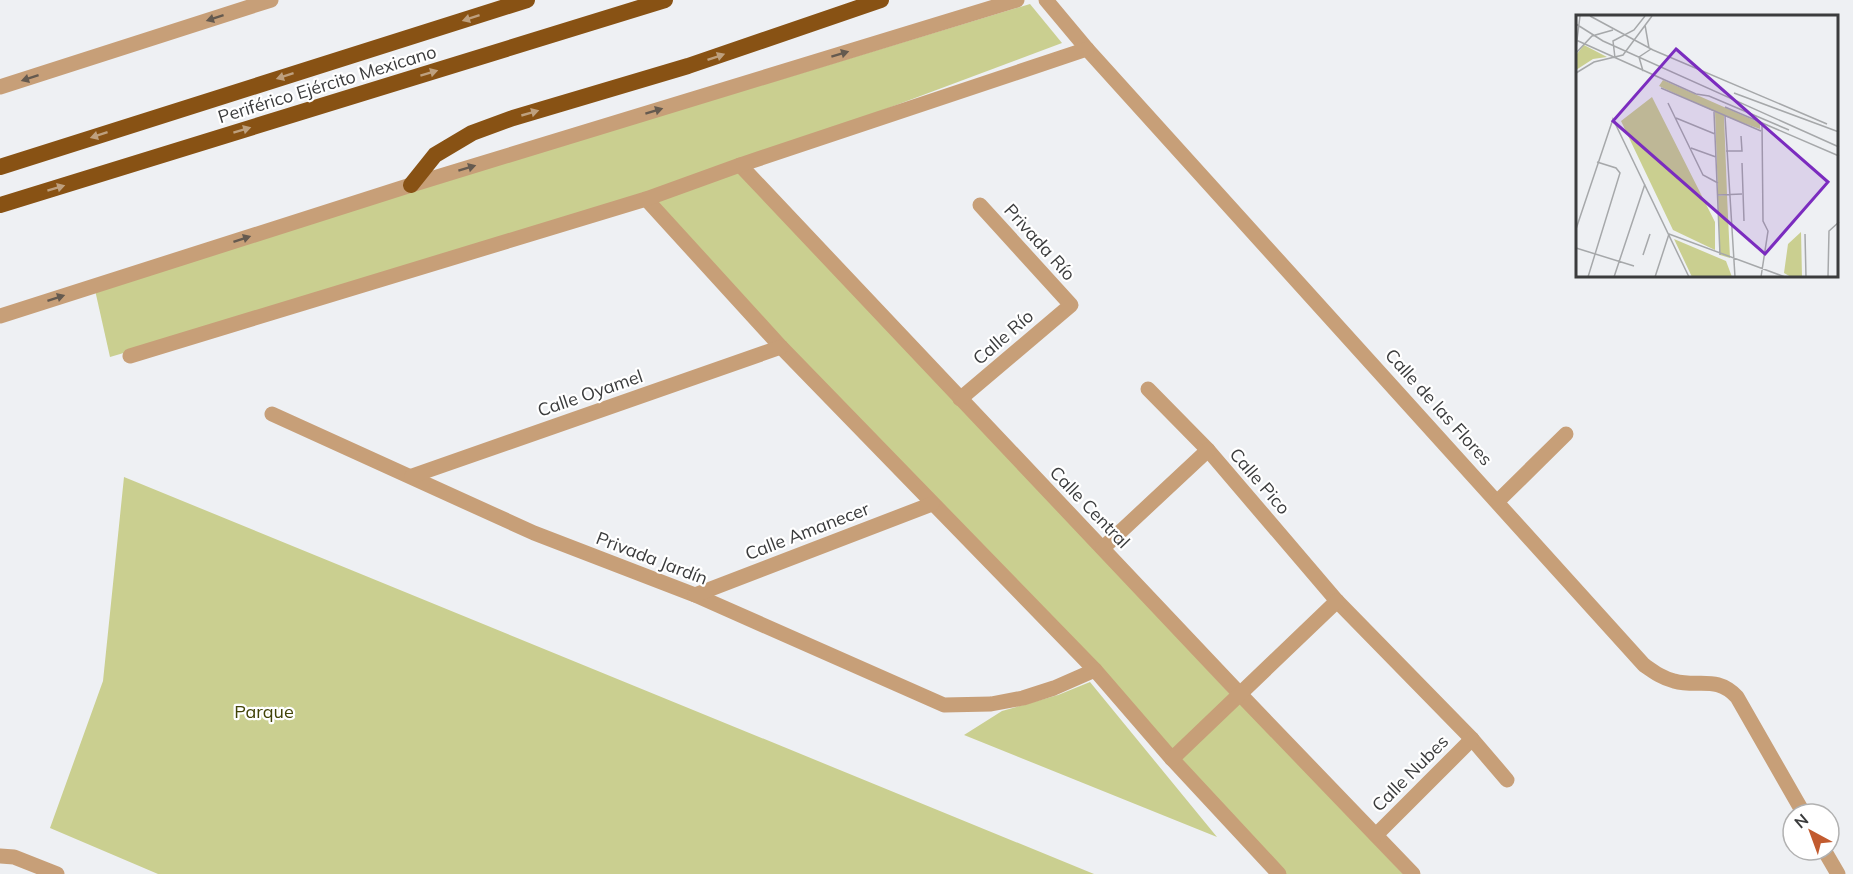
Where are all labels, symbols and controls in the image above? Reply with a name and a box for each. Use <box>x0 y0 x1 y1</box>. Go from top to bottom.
one-way arrow <box>462 13 480 23</box>
one-way arrow <box>206 14 224 23</box>
inset map <box>1576 15 1838 278</box>
street label: Periférico Ejército Mexicano <box>215 40 439 128</box>
one-way arrow <box>831 49 849 58</box>
one-way arrow <box>708 51 726 61</box>
one-way arrow <box>420 67 438 77</box>
one-way arrow <box>276 72 294 82</box>
one-way arrow <box>21 74 39 83</box>
one-way arrow <box>645 106 663 115</box>
one-way arrow <box>521 108 539 117</box>
one-way arrow <box>233 125 251 134</box>
one-way arrow <box>90 131 108 140</box>
one-way arrow <box>458 163 476 172</box>
one-way arrow <box>47 182 65 192</box>
street label: Privada Río <box>999 199 1081 285</box>
one-way arrow <box>233 234 251 243</box>
one-way arrow <box>47 293 65 302</box>
street label: Calle Río <box>968 304 1038 370</box>
street label: Calle de las Flores <box>1380 344 1498 470</box>
street label: Calle Oyamel <box>534 364 646 422</box>
street label: Calle Pico <box>1225 443 1295 519</box>
street label: Calle Central <box>1045 461 1135 553</box>
street label: Calle Amanecer <box>742 497 873 565</box>
street label: Privada Jardín <box>593 526 711 590</box>
park label: Parque <box>234 700 294 723</box>
street label: Calle Nubes <box>1367 730 1453 816</box>
north arrow <box>1781 802 1841 862</box>
text: N <box>1790 809 1812 832</box>

